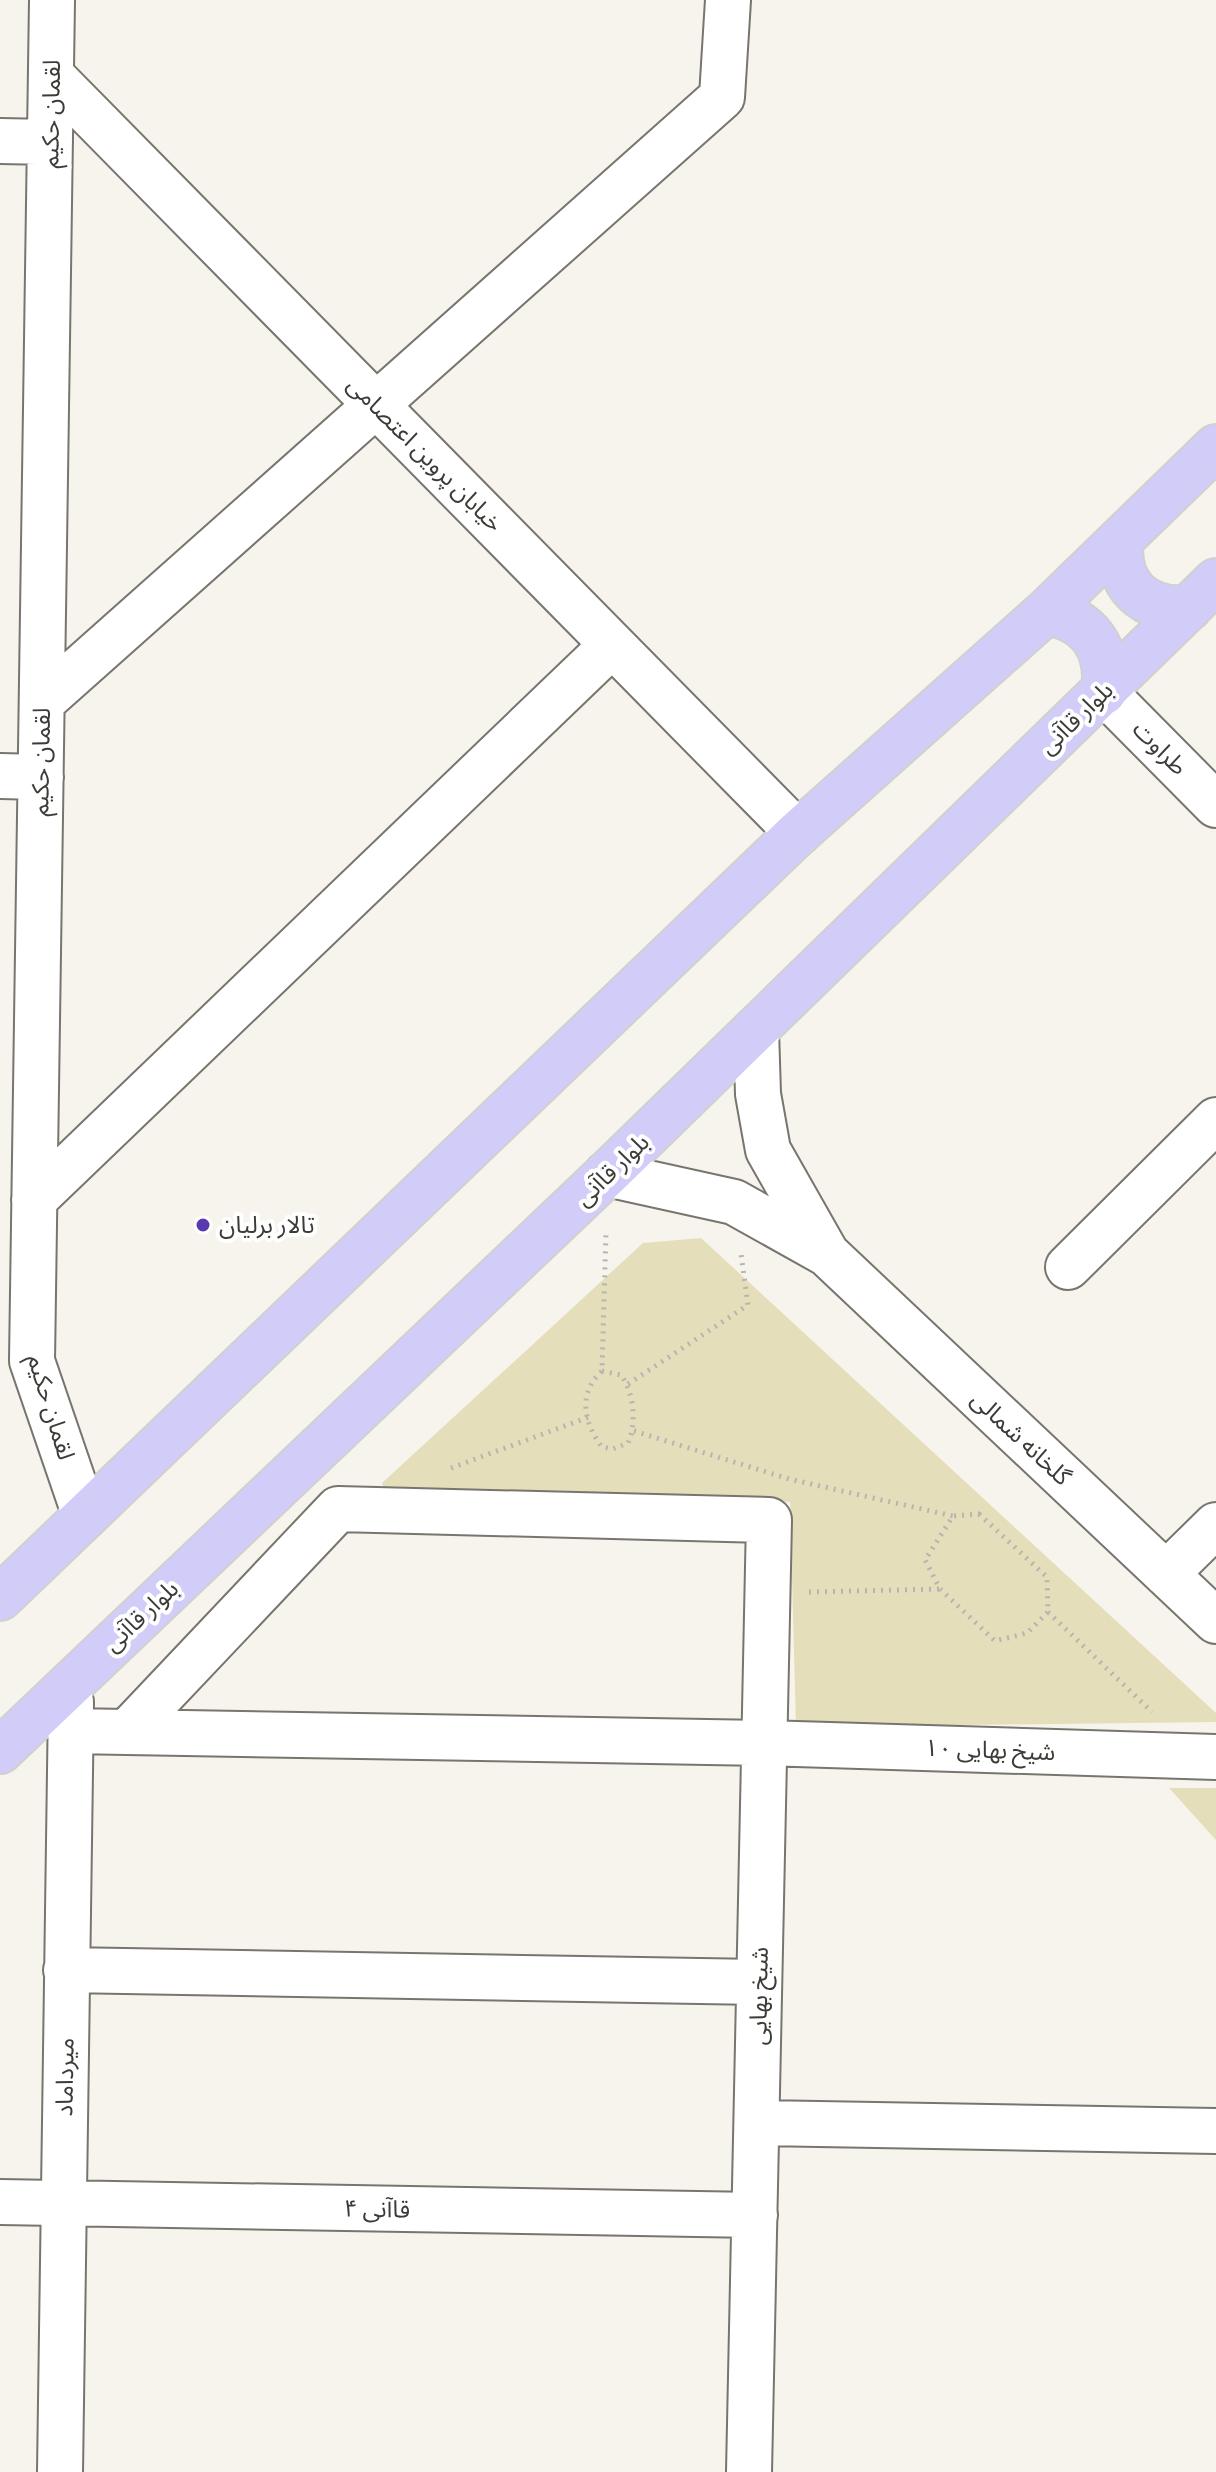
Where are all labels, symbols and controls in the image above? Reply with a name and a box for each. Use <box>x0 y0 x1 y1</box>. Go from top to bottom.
street label: لقمان حکیم <box>32 59 69 169</box>
street label: خیابان پروین اعتصامی <box>341 368 511 538</box>
street label: بلوار قاآنی <box>1030 673 1119 761</box>
street label: لقمان حکیم <box>22 707 59 817</box>
street label: طراوت <box>1126 712 1196 782</box>
street label: بلوار قاآنی <box>566 1125 655 1213</box>
place label: تالار برلیان <box>219 1207 315 1240</box>
marker: تالار برلیان <box>194 1216 212 1234</box>
street label: لقمان حکیم <box>19 1350 84 1464</box>
street label: گلخانه شمالی <box>965 1382 1080 1493</box>
street label: بلوار قاآنی <box>95 1572 185 1658</box>
street label: شیخ بهایی ۱۰ <box>924 1730 1056 1769</box>
street label: شیخ بهایی <box>740 1946 777 2046</box>
street label: میرداماد <box>46 2037 81 2117</box>
street label: قاآنی ۴ <box>344 2190 410 2225</box>

